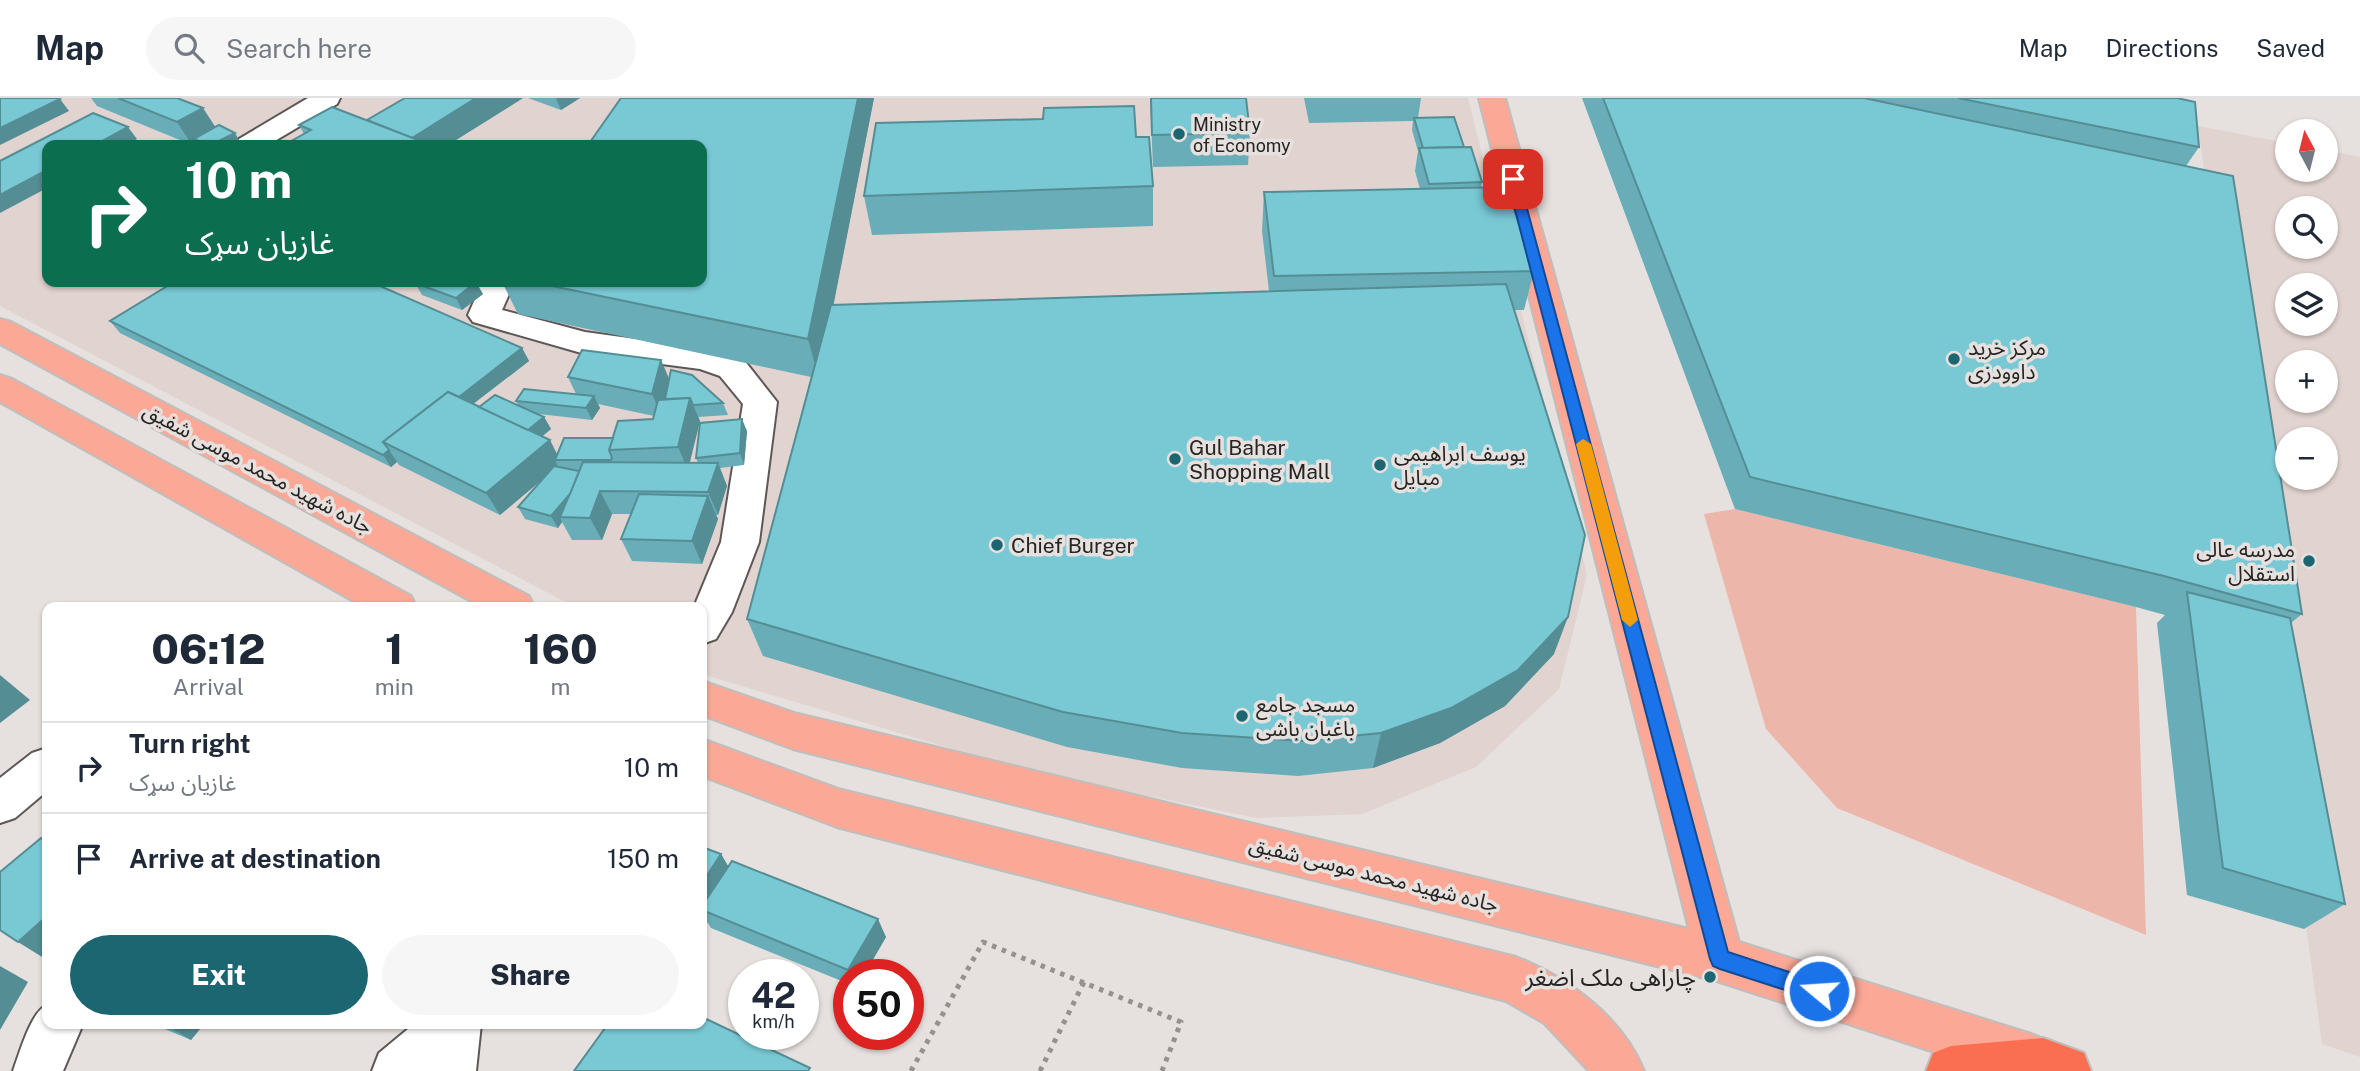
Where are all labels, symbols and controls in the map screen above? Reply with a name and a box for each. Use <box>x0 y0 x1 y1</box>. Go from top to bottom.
search box <box>146 17 636 80</box>
text: Map <box>35 29 104 67</box>
icon: search <box>170 29 208 67</box>
text: Search here <box>226 33 372 64</box>
text: Map <box>2019 34 2068 62</box>
text: Directions <box>2106 34 2218 62</box>
text: Saved <box>2256 34 2325 62</box>
place label: Ministry of Economy <box>1193 114 1291 156</box>
north arrow <box>2275 119 2338 182</box>
map controls <box>2275 119 2338 490</box>
marker: Ministry of Economy <box>1171 126 1187 142</box>
pin <box>1483 149 1543 209</box>
text: 10 m <box>185 151 292 209</box>
icon: arrive <box>1494 160 1532 198</box>
icon: right <box>70 168 161 259</box>
button: search <box>2275 196 2338 259</box>
text: غازیان سړک <box>185 224 334 261</box>
button: layers <box>2275 273 2338 336</box>
place label: مرکز خرید داوودزی <box>1968 335 2046 384</box>
button: + <box>2275 350 2338 413</box>
marker: مرکز خرید داوودزی <box>1946 351 1962 367</box>
street label: جاده شهید محمد موسی شفیق <box>139 397 377 540</box>
button: − <box>2275 427 2338 490</box>
place label: Gul Bahar Shopping Mall <box>1189 435 1330 484</box>
place label: یوسف ابراهیمی مبایل <box>1394 441 1526 490</box>
marker: Gul Bahar Shopping Mall <box>1167 451 1183 467</box>
marker: یوسف ابراهیمی مبایل <box>1372 457 1388 473</box>
place label: Chief Burger <box>1011 533 1135 558</box>
marker: Chief Burger <box>989 537 1005 553</box>
place label: مدرسه عالی استقلال <box>2196 537 2295 586</box>
marker: مدرسه عالی استقلال <box>2301 553 2317 569</box>
text: 06:12 <box>151 624 265 673</box>
text: 1 <box>385 624 403 673</box>
text: 160 <box>523 624 598 673</box>
text: Arrival <box>173 673 244 700</box>
text: min <box>375 673 414 700</box>
text: m <box>550 673 570 700</box>
place label: مسجد جامع باغبان باشی <box>1256 692 1355 741</box>
marker: مسجد جامع باغبان باشی <box>1234 708 1250 724</box>
text: Turn right <box>129 728 251 759</box>
icon: right <box>70 749 108 787</box>
text: 10 m <box>624 752 679 783</box>
text: غازیان سړک <box>129 769 236 796</box>
street label: جاده شهید محمد موسی شفیق <box>1247 831 1501 918</box>
icon: arrive <box>70 840 108 878</box>
text: Arrive at destination <box>129 843 381 874</box>
text: 150 m <box>607 843 679 874</box>
button: Exit <box>70 935 368 1015</box>
button: Share <box>382 935 679 1015</box>
position arrow <box>1782 954 1856 1028</box>
speed limit sign: 50 <box>833 959 924 1050</box>
place label: چاراهی ملک اضغر <box>1524 963 1696 993</box>
marker: چاراهی ملک اضغر <box>1702 969 1718 985</box>
text: 42 <box>751 975 796 1016</box>
text: km/h <box>752 1011 795 1032</box>

